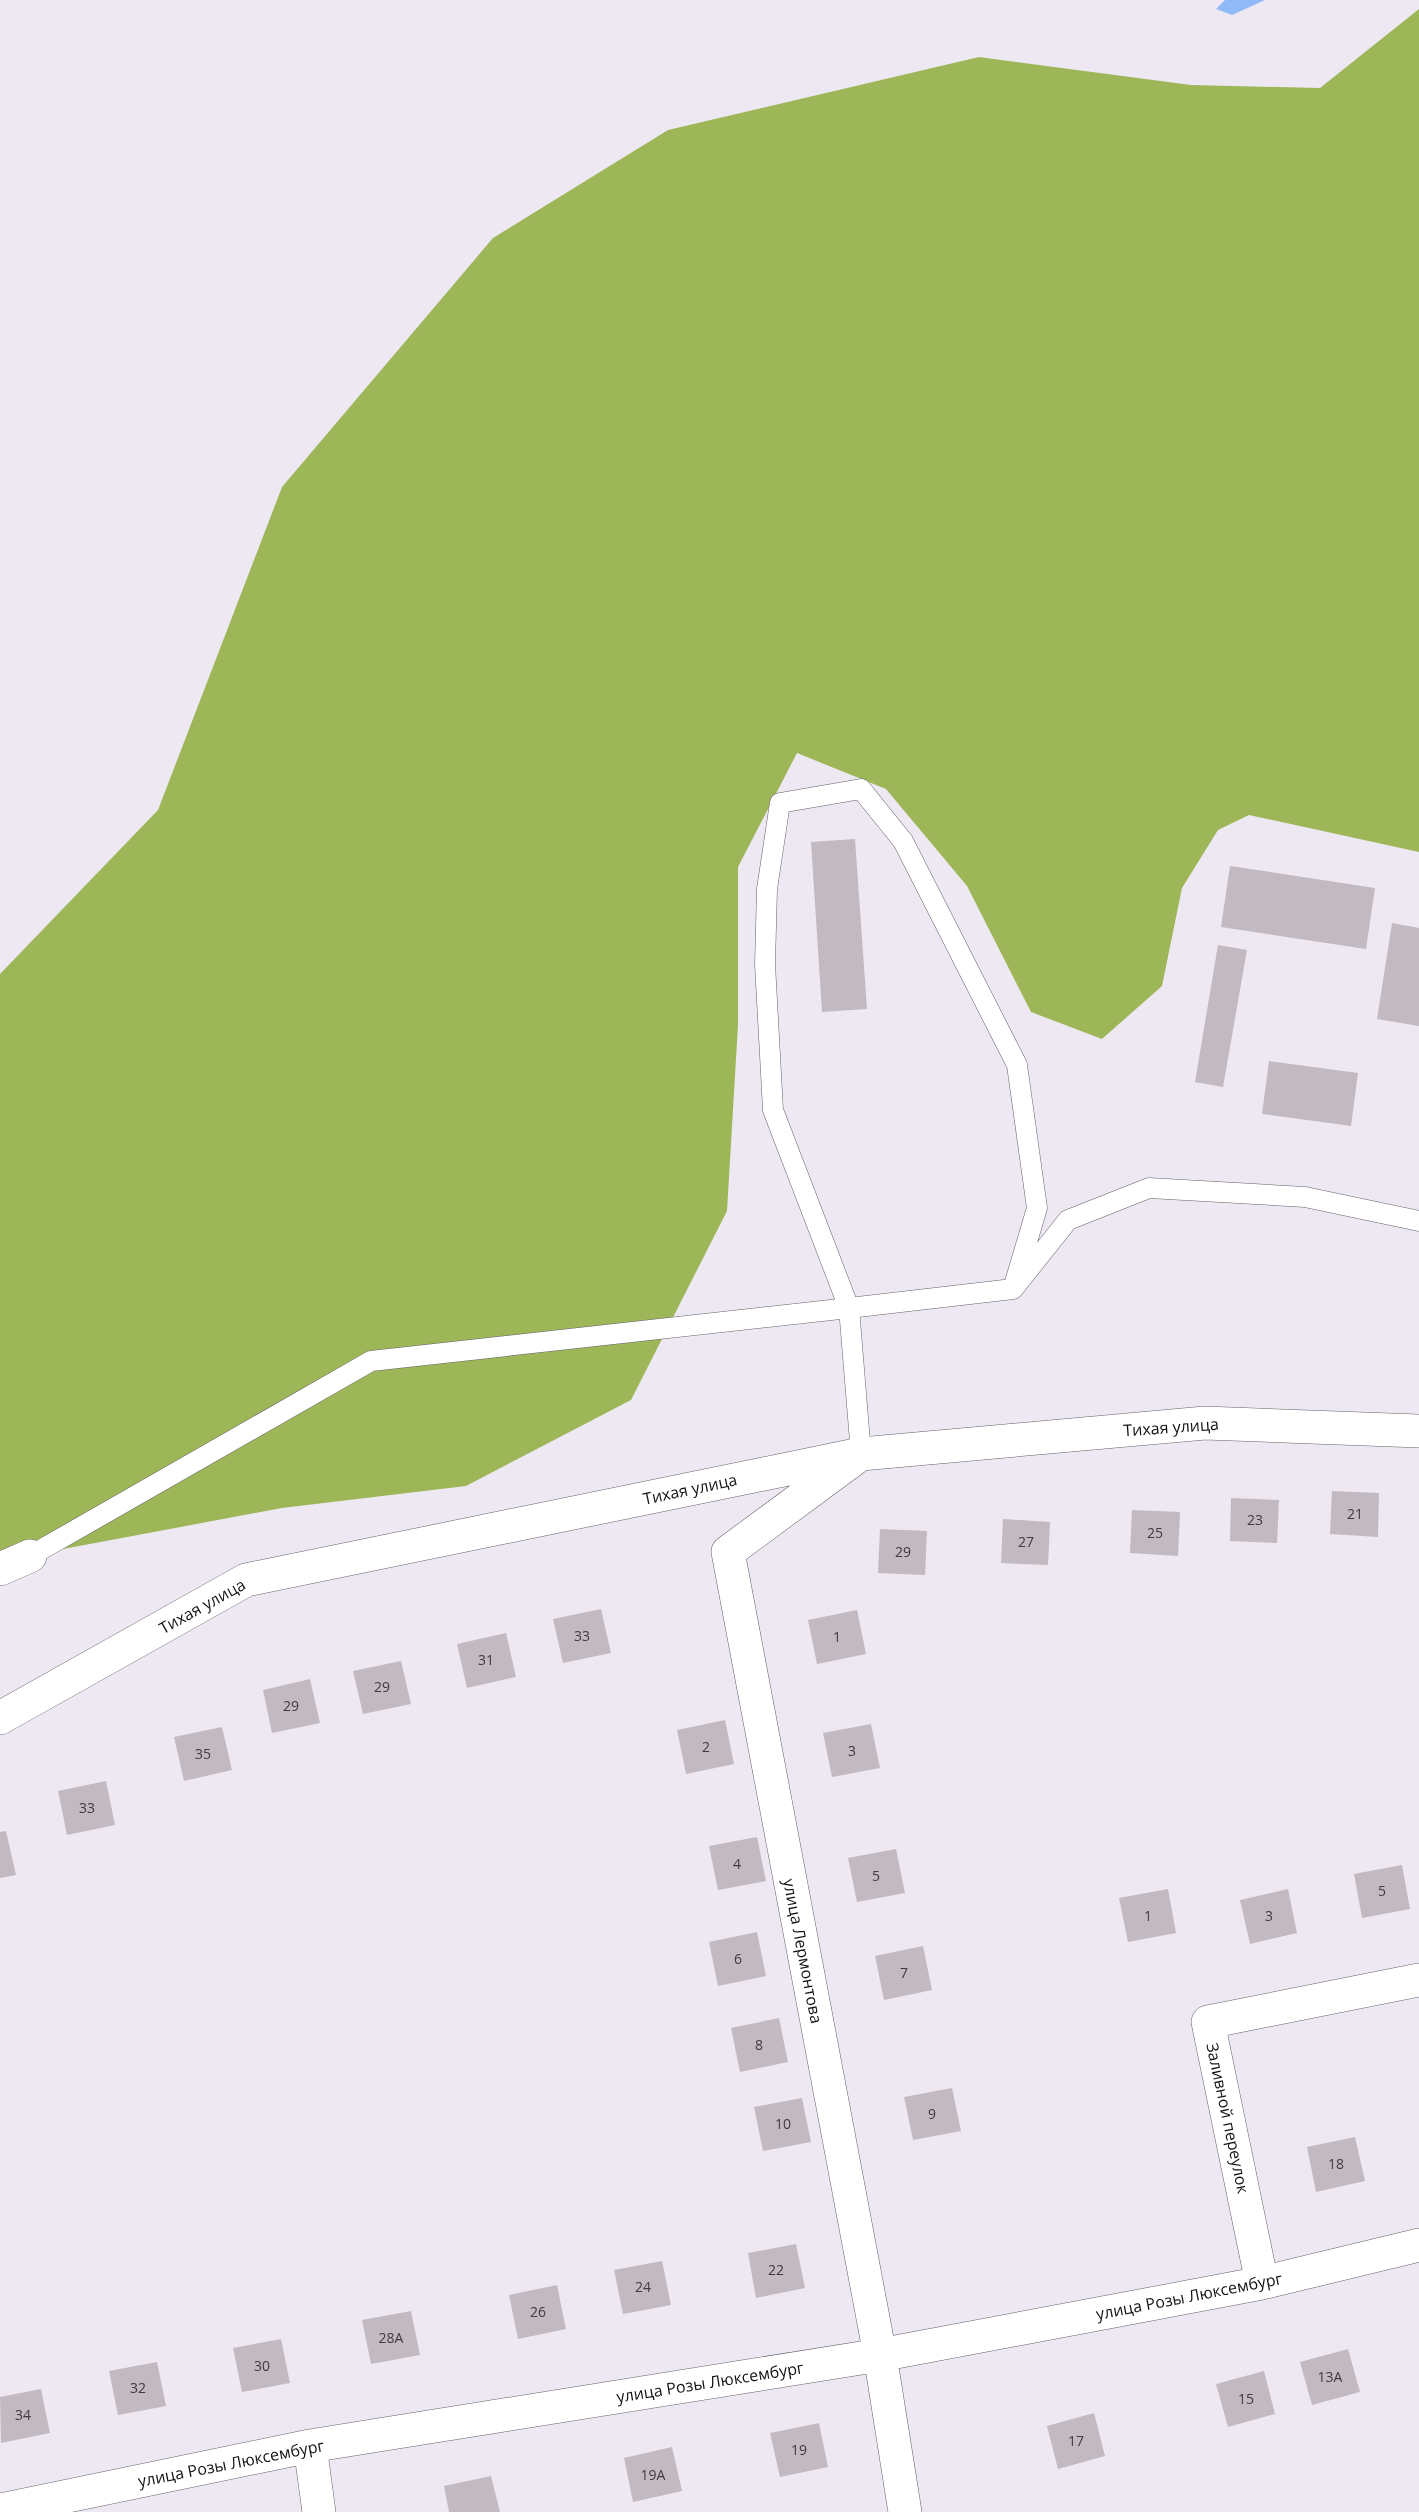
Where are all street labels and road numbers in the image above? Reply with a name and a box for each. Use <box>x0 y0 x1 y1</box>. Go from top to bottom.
street label: Тихая улица <box>1123 1413 1219 1441</box>
street label: Тихая улица <box>641 1468 739 1510</box>
street label: Тихая улица <box>155 1573 249 1639</box>
street label: улица Лермонтова <box>778 1877 828 2025</box>
street label: Заливной переулок <box>1201 2041 1255 2196</box>
street label: улица Розы Люксембург <box>1094 2267 1284 2325</box>
street label: улица Розы Люксембург <box>615 2356 805 2408</box>
street label: улица Розы Люксембург <box>136 2434 326 2492</box>

